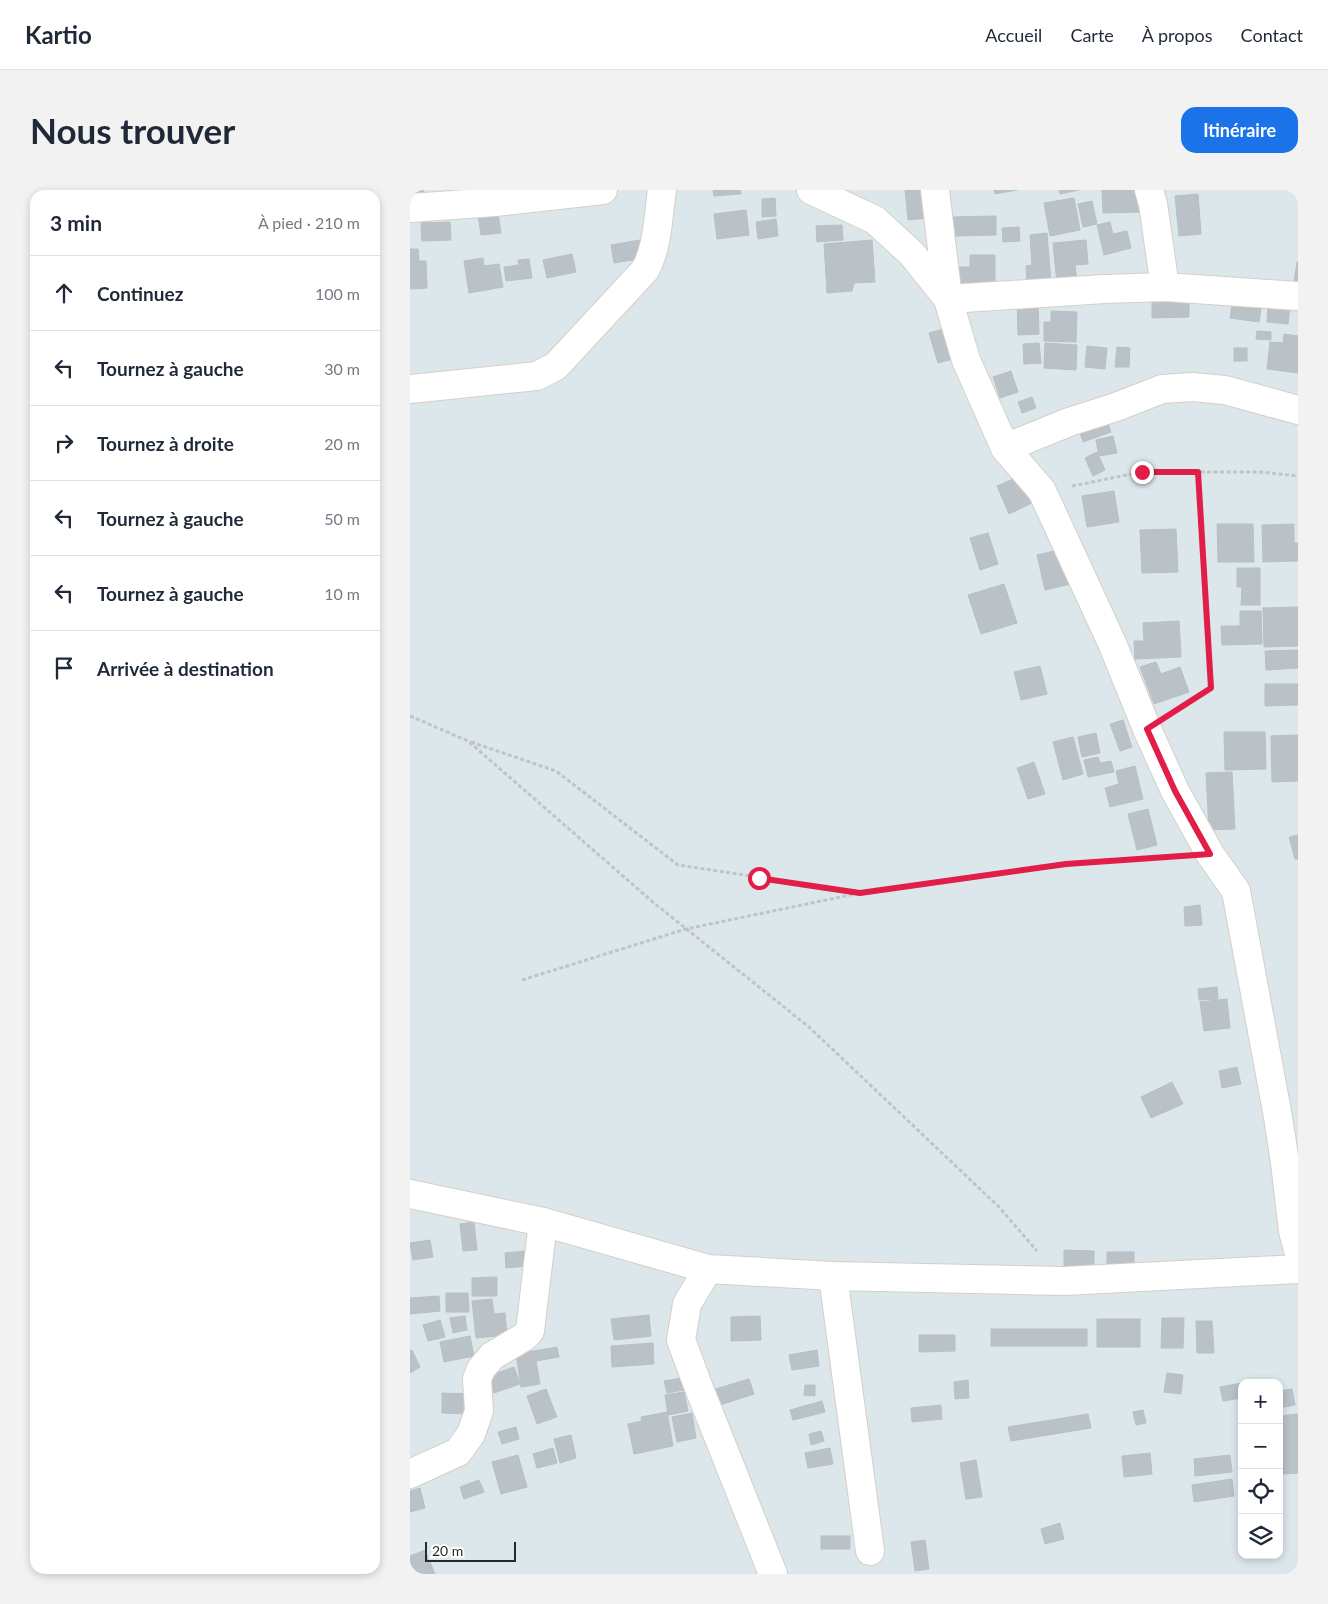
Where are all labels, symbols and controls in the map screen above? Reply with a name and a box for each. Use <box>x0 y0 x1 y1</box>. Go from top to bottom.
text: Kartio <box>25 20 92 49</box>
text: Accueil <box>985 24 1042 46</box>
text: Carte <box>1070 24 1114 46</box>
text: À propos <box>1142 24 1213 46</box>
text: Contact <box>1241 24 1303 46</box>
button: Itinéraire <box>1181 107 1298 153</box>
text: Nous trouver <box>30 109 235 151</box>
text: 3 min <box>50 210 102 235</box>
text: À pied · 210 m <box>258 213 360 232</box>
icon: ahead <box>50 279 78 307</box>
text: Continuez <box>97 282 183 305</box>
text: 100 m <box>315 284 360 303</box>
icon: left <box>50 354 78 382</box>
text: Tournez à gauche <box>97 357 244 380</box>
text: 30 m <box>324 359 360 378</box>
icon: right <box>50 429 78 457</box>
text: Tournez à droite <box>97 432 234 455</box>
text: 20 m <box>324 434 360 453</box>
route end <box>1131 461 1154 484</box>
icon: left <box>50 504 78 532</box>
text: Tournez à gauche <box>97 507 244 530</box>
text: 50 m <box>324 509 360 528</box>
icon: left <box>50 579 78 607</box>
text: Tournez à gauche <box>97 582 244 605</box>
text: 10 m <box>324 584 360 603</box>
icon: arrive <box>50 654 78 682</box>
text: Arrivée à destination <box>97 657 274 680</box>
route start <box>748 867 771 890</box>
map controls <box>1238 1379 1283 1559</box>
button: + <box>1238 1379 1283 1424</box>
button: − <box>1238 1424 1283 1469</box>
button: locate <box>1238 1469 1283 1514</box>
button: layers <box>1238 1514 1283 1559</box>
scale bar <box>425 1539 516 1562</box>
text: 20 m <box>432 1542 463 1559</box>

